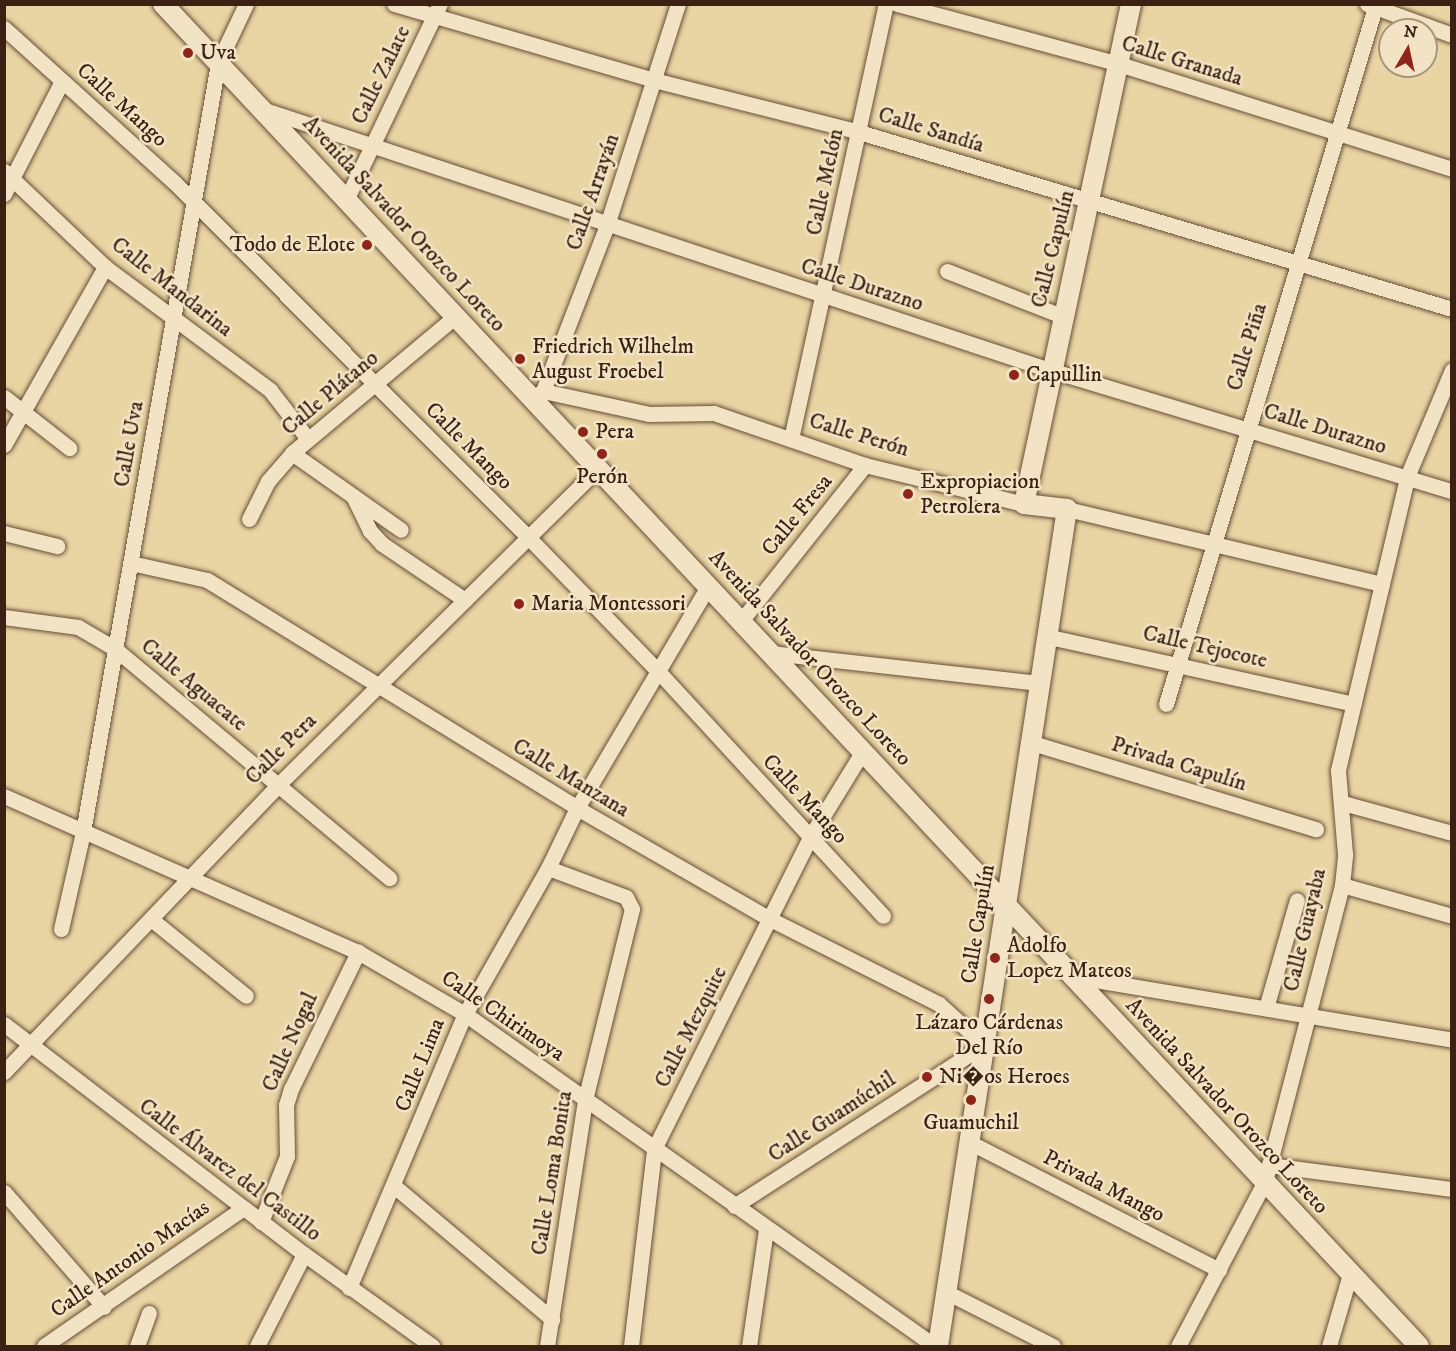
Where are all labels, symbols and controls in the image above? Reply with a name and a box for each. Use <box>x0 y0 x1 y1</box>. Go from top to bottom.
north arrow <box>1378 18 1438 78</box>
street label: Calle Zalate <box>346 21 416 129</box>
text: N <box>1402 21 1419 43</box>
street label: Calle Granada <box>1118 30 1246 92</box>
place label: Uva <box>200 40 236 66</box>
marker: Uva <box>181 46 195 60</box>
street label: Calle Mango <box>71 57 173 153</box>
street label: Calle Sandía <box>875 101 987 159</box>
street label: Avenida Salvador Orozco Loreto <box>297 110 511 338</box>
street label: Calle Melón <box>801 126 849 238</box>
street label: Calle Arrayán <box>561 130 625 254</box>
street label: Calle Capulín <box>1026 187 1080 311</box>
street label: Calle Mandarina <box>106 231 238 343</box>
place label: Todo de Elote <box>230 232 355 258</box>
marker: Todo de Elote <box>360 238 374 252</box>
street label: Calle Durazno <box>797 253 927 317</box>
street label: Calle Piña <box>1221 300 1273 394</box>
place label: Friedrich Wilhelm August Froebel <box>532 333 694 384</box>
street label: Calle Plátano <box>276 345 384 441</box>
marker: Friedrich Wilhelm August Froebel <box>513 352 527 366</box>
place label: Capullin <box>1026 362 1102 388</box>
marker: Capullin <box>1007 368 1021 382</box>
street label: Calle Mango <box>420 397 518 495</box>
street label: Calle Durazno <box>1260 398 1390 460</box>
street label: Calle Uva <box>108 399 150 489</box>
street label: Calle Perón <box>806 407 912 463</box>
place label: Pera <box>595 419 634 445</box>
marker: Pera <box>576 425 590 439</box>
marker: Perón <box>595 447 609 461</box>
place label: Perón <box>576 464 628 490</box>
place label: Expropiacion Petrolera <box>920 468 1040 520</box>
street label: Calle Fresa <box>756 469 838 561</box>
marker: Expropiacion Petrolera <box>901 487 915 501</box>
street label: Avenida Salvador Orozco Loreto <box>703 544 917 772</box>
place label: Maria Montessori <box>531 591 686 617</box>
marker: Maria Montessori <box>512 597 526 611</box>
street label: Calle Tejocote <box>1140 620 1270 674</box>
street label: Calle Aguacate <box>135 633 253 737</box>
street label: Calle Pera <box>240 708 322 790</box>
street label: Privada Capulín <box>1108 731 1250 797</box>
street label: Calle Manzana <box>508 733 634 823</box>
street label: Calle Mango <box>757 749 853 849</box>
street label: Calle Capulín <box>956 862 1000 986</box>
street label: Calle Guayaba <box>1278 866 1332 994</box>
place label: Adolfo Lopez Mateos <box>1007 932 1132 984</box>
marker: Adolfo Lopez Mateos <box>988 951 1002 965</box>
street label: Calle Mezquite <box>649 962 733 1092</box>
street label: Calle Chirimoya <box>436 965 570 1067</box>
street label: Calle Nogal <box>256 988 324 1096</box>
marker: Lázaro Cárdenas Del Río <box>982 992 996 1006</box>
street label: Avenida Salvador Orozco Loreto <box>1120 992 1334 1220</box>
place label: Lázaro Cárdenas Del Río <box>915 1009 1063 1060</box>
street label: Calle Lima <box>389 1014 451 1116</box>
place label: Ni�os Heroes <box>939 1064 1070 1090</box>
street label: Calle Guamúchil <box>763 1066 901 1168</box>
marker: Ni�os Heroes <box>920 1070 934 1084</box>
street label: Calle Loma Bonita <box>526 1089 578 1257</box>
street label: Calle Álvarez del Castillo <box>134 1093 326 1247</box>
marker: Guamuchil <box>964 1093 978 1107</box>
place label: Guamuchil <box>923 1110 1019 1136</box>
street label: Privada Mango <box>1039 1144 1169 1228</box>
street label: Calle Antonio Macías <box>45 1194 215 1324</box>

